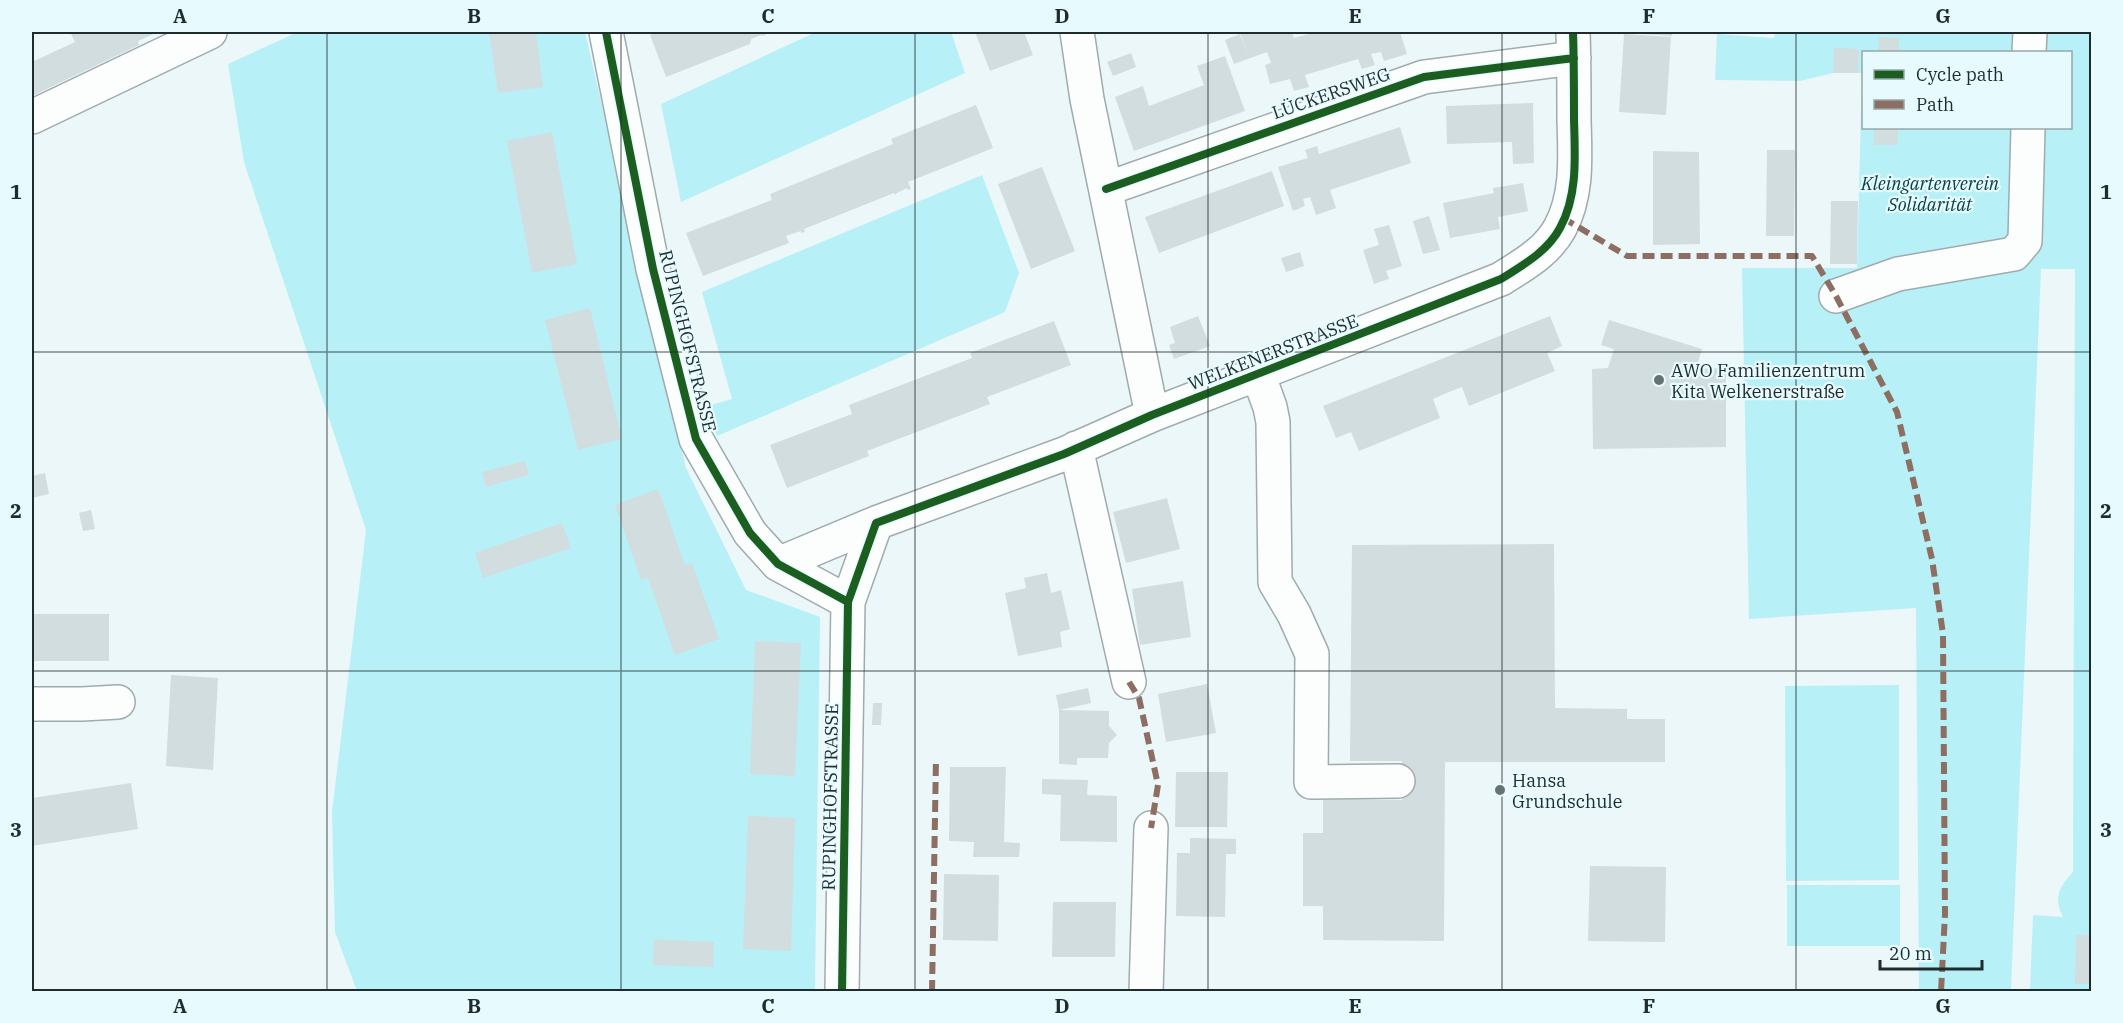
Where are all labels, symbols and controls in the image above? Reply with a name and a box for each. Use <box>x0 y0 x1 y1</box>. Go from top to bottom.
text: A <box>173 2 187 29</box>
text: B <box>467 2 481 29</box>
text: C <box>761 2 775 29</box>
text: D <box>1054 2 1070 29</box>
text: E <box>1348 2 1362 29</box>
text: F <box>1643 2 1655 29</box>
text: G <box>1935 2 1951 29</box>
legend <box>1862 51 2072 129</box>
street label: LÜCKERSWEG <box>1269 62 1393 124</box>
text: Cycle path <box>1916 63 2004 86</box>
text: Path <box>1916 93 1954 116</box>
park label: Kleingartenverein Solidarität <box>1860 172 2000 216</box>
text: 1 <box>10 178 22 205</box>
text: 1 <box>2100 178 2112 205</box>
street label: RUPINGHOFSTRASSE <box>654 247 722 435</box>
street label: WELKENERSTRASSE <box>1184 309 1362 395</box>
place label: AWO Familienzentrum Kita Welkenerstraße <box>1671 359 1865 403</box>
marker: AWO Familienzentrum Kita Welkenerstraße <box>1652 373 1666 387</box>
text: 2 <box>10 497 22 524</box>
text: 2 <box>2100 497 2112 524</box>
street label: RUPINGHOFSTRASSE <box>817 703 843 891</box>
place label: Hansa Grundschule <box>1512 769 1622 813</box>
marker: Hansa Grundschule <box>1493 783 1507 797</box>
text: 3 <box>10 816 22 843</box>
text: 3 <box>2100 816 2112 843</box>
scale bar <box>1880 933 1982 971</box>
text: 20 m <box>1889 942 1932 965</box>
text: A <box>173 992 187 1019</box>
text: B <box>467 992 481 1019</box>
text: C <box>761 992 775 1019</box>
text: D <box>1054 992 1070 1019</box>
text: E <box>1348 992 1362 1019</box>
text: F <box>1643 992 1655 1019</box>
text: G <box>1935 992 1951 1019</box>

